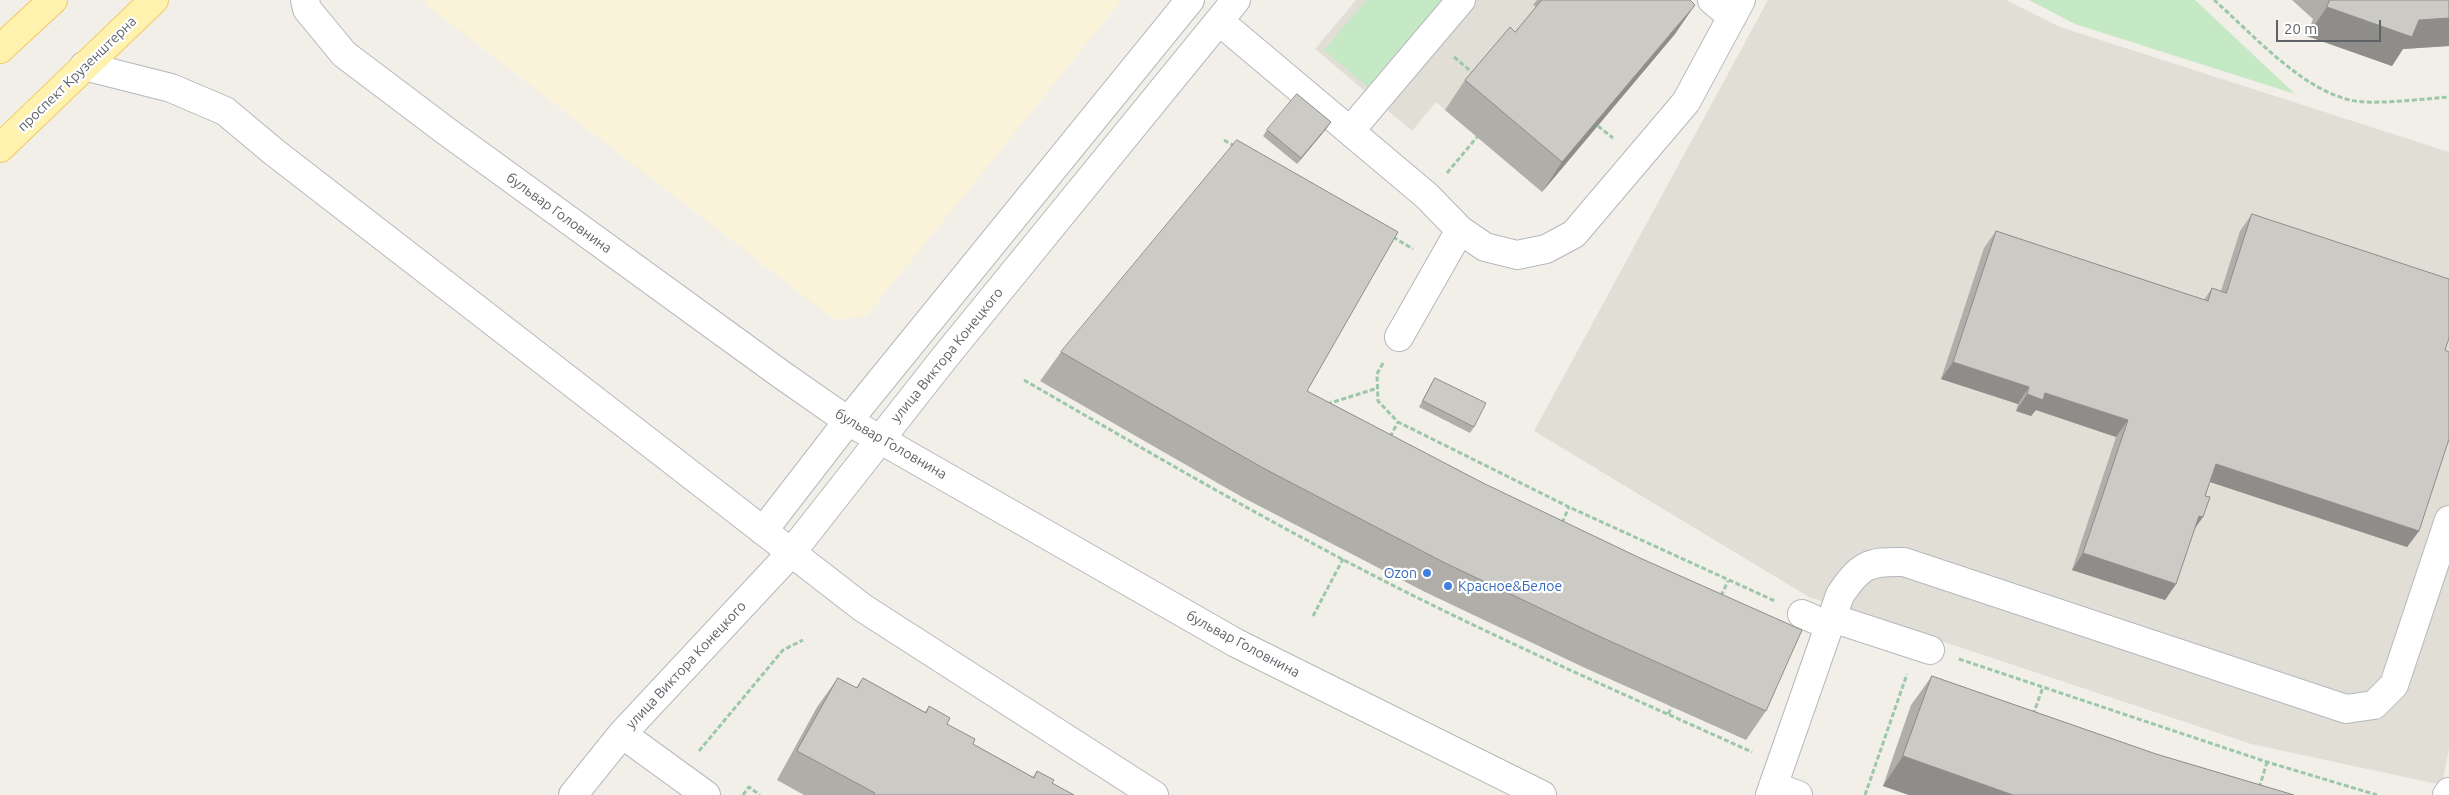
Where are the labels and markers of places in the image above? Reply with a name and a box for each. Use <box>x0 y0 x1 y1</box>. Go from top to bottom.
place label: Ozon <box>1384 565 1417 581</box>
marker: Ozon <box>1421 567 1433 579</box>
place label: Красное&Белое <box>1458 578 1562 594</box>
marker: Красное&Белое <box>1442 580 1454 592</box>

